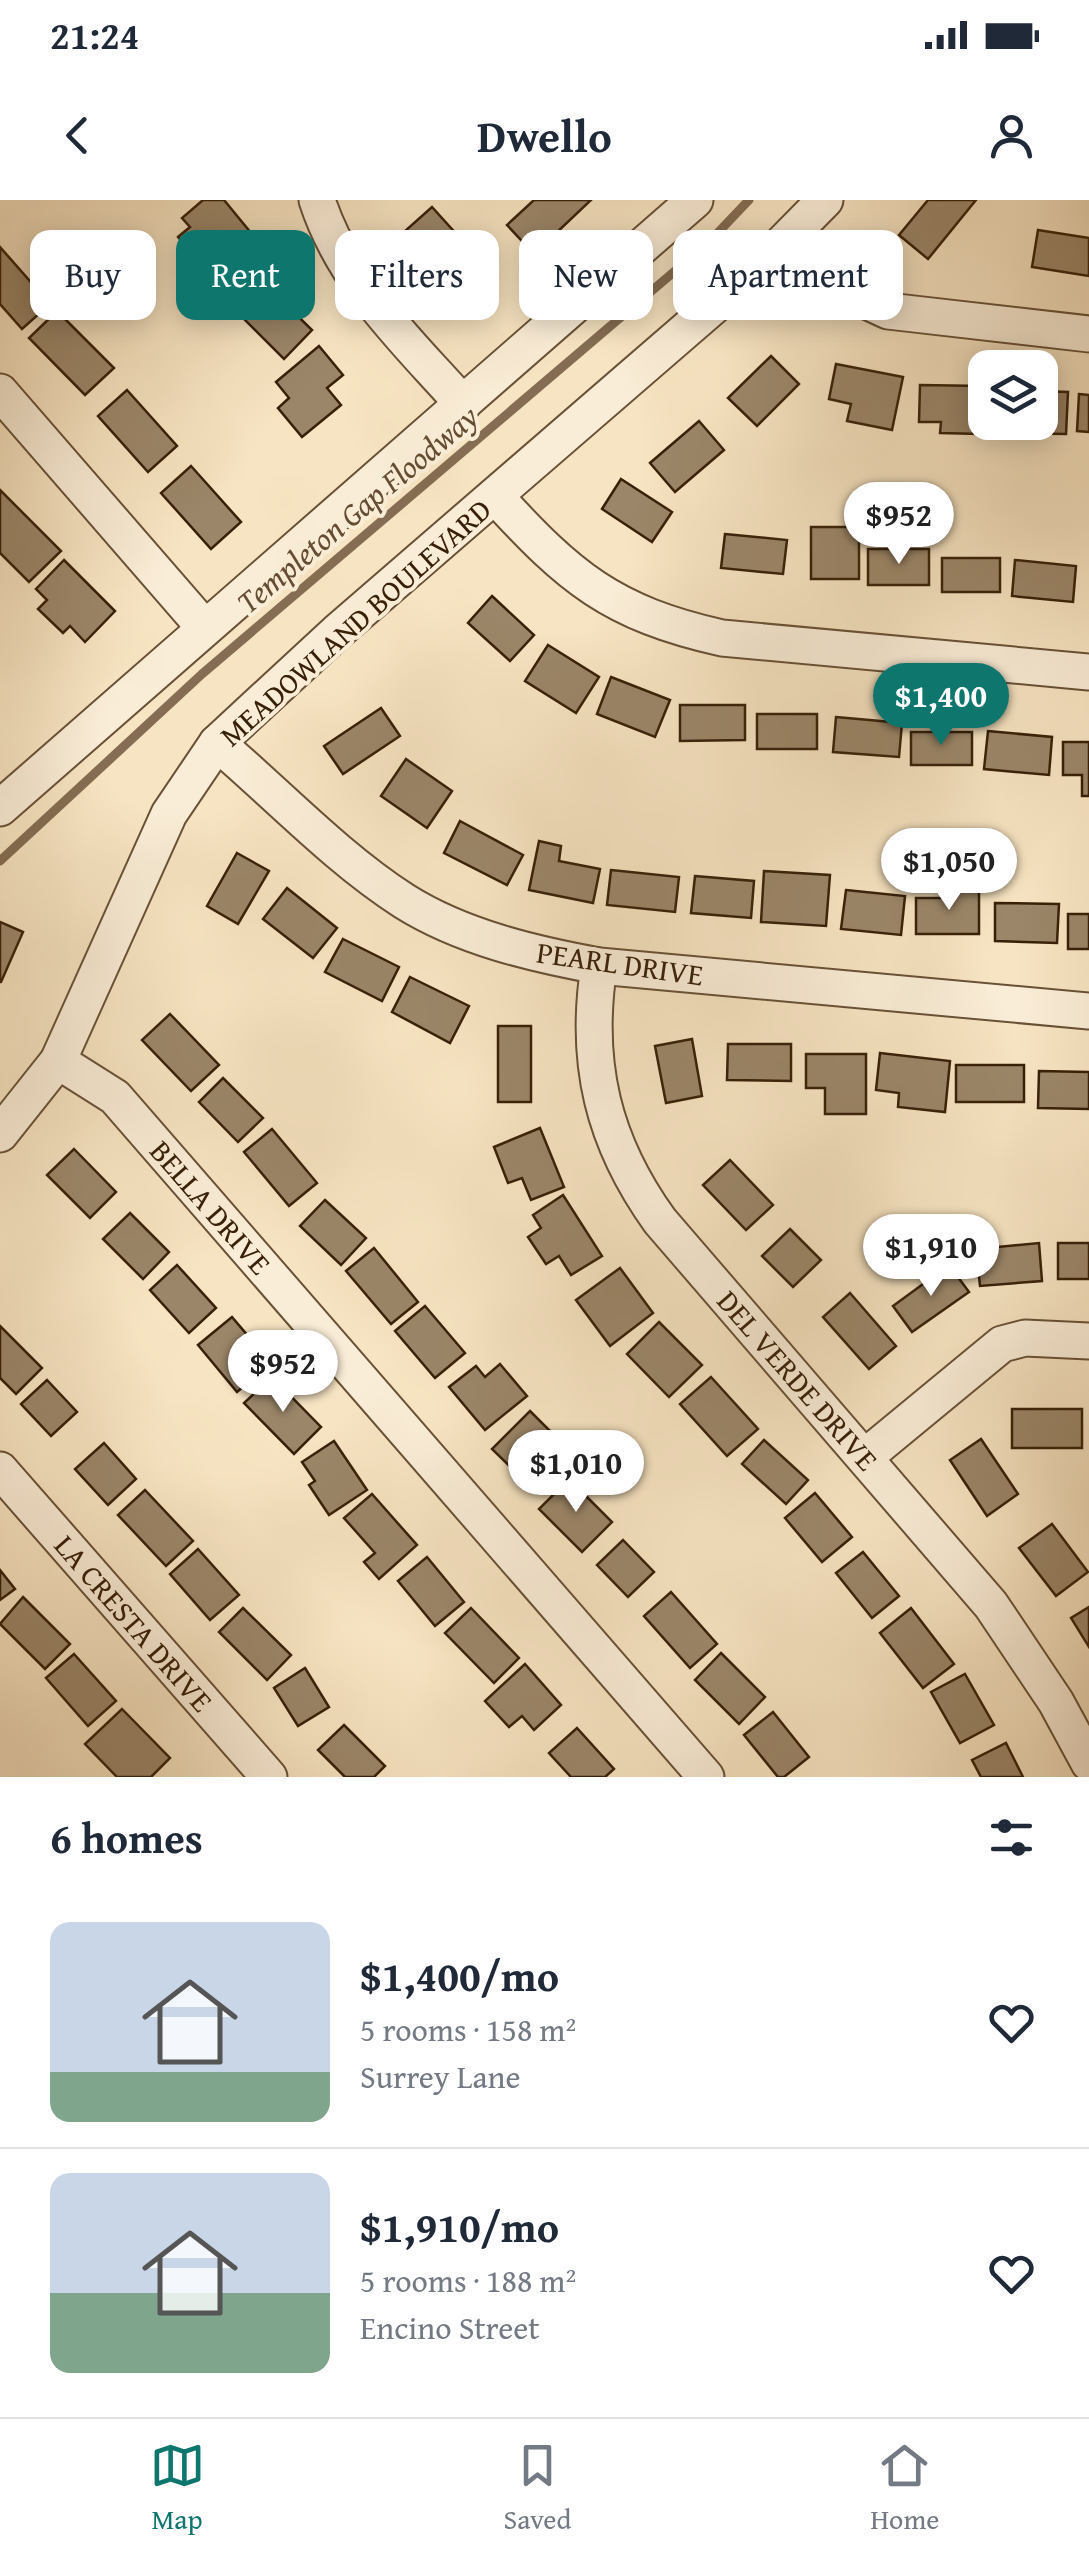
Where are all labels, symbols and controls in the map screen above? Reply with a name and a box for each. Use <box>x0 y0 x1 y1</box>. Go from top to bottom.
text: 21:24 <box>50 7 140 63</box>
text: Dwello <box>477 103 612 168</box>
icon: back <box>50 108 105 163</box>
icon: person <box>984 108 1039 163</box>
chip: Buy <box>30 230 156 320</box>
chip: Rent <box>176 230 315 320</box>
chip: Filters <box>335 230 499 320</box>
chip: New <box>519 230 653 320</box>
chip: Apartment <box>673 230 903 320</box>
map controls <box>968 350 1058 440</box>
button: layers <box>968 350 1058 440</box>
water label: Templeton Gap Floodway <box>226 393 489 625</box>
pin: $952 <box>840 482 958 567</box>
street label: MEADOWLAND BOULEVARD <box>209 488 501 756</box>
text: $952 <box>866 491 932 538</box>
pin: $1,400 <box>860 663 1022 748</box>
text: $1,400 <box>895 672 987 719</box>
pin: $1,050 <box>868 828 1030 913</box>
text: $1,050 <box>903 837 995 884</box>
street label: PEARL DRIVE <box>534 930 706 996</box>
street label: BELLA DRIVE <box>140 1130 282 1284</box>
pin: $1,910 <box>850 1214 1012 1299</box>
text: $1,910 <box>885 1223 977 1270</box>
street label: DEL VERDE DRIVE <box>707 1280 889 1480</box>
pin: $952 <box>224 1330 342 1415</box>
text: $952 <box>250 1339 316 1386</box>
pin: $1,010 <box>495 1430 657 1515</box>
text: $1,010 <box>530 1439 622 1486</box>
street label: LA CRESTA DRIVE <box>45 1525 223 1721</box>
text: 6 homes <box>50 1807 203 1868</box>
icon: filters <box>984 1810 1039 1865</box>
text: $1,400/mo <box>360 1945 559 2006</box>
icon: home <box>130 1962 250 2082</box>
icon: heart <box>984 1995 1039 2050</box>
text: 5 rooms · 158 m² <box>360 2006 576 2053</box>
text: Surrey Lane <box>360 2053 521 2100</box>
text: $1,910/mo <box>360 2196 559 2257</box>
icon: home <box>130 2213 250 2333</box>
icon: heart <box>984 2246 1039 2301</box>
text: 5 rooms · 188 m² <box>360 2257 576 2304</box>
text: Encino Street <box>360 2304 540 2351</box>
tab: Map <box>150 2438 205 2539</box>
tab: Saved <box>504 2438 571 2539</box>
tab: Home <box>871 2438 939 2539</box>

